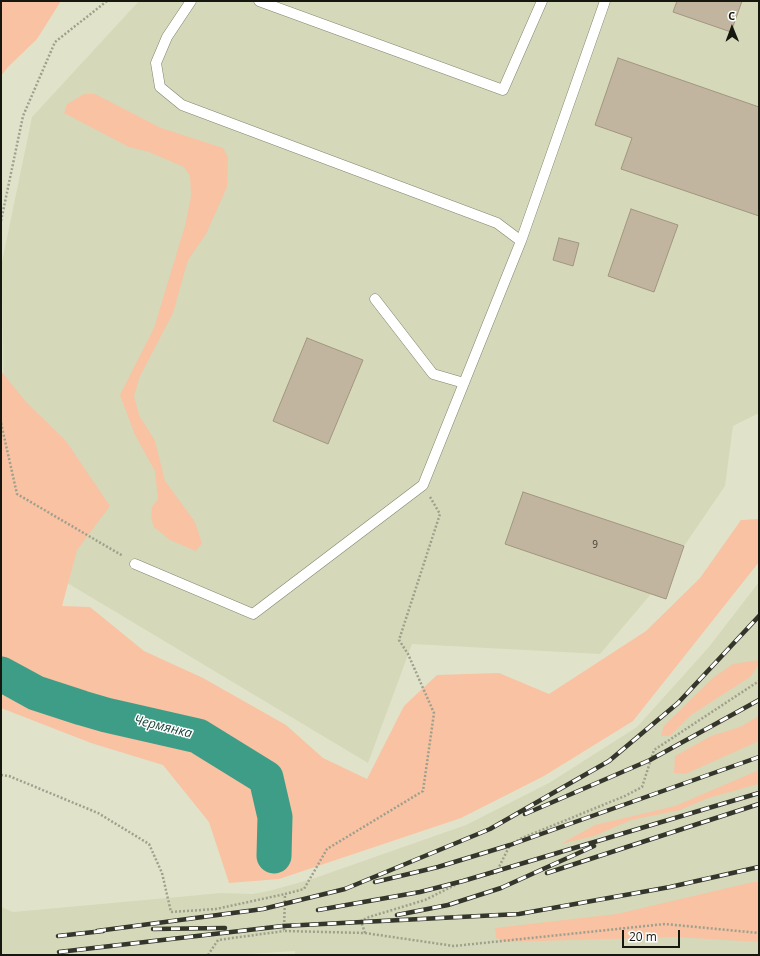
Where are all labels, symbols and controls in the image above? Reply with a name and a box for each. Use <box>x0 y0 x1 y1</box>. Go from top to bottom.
north arrow <box>712 8 752 48</box>
text: С <box>728 8 735 23</box>
house number: 9 <box>592 539 598 551</box>
water label: Чермянка <box>132 712 194 742</box>
scale bar <box>624 922 682 948</box>
text: 20 m <box>629 928 657 945</box>

